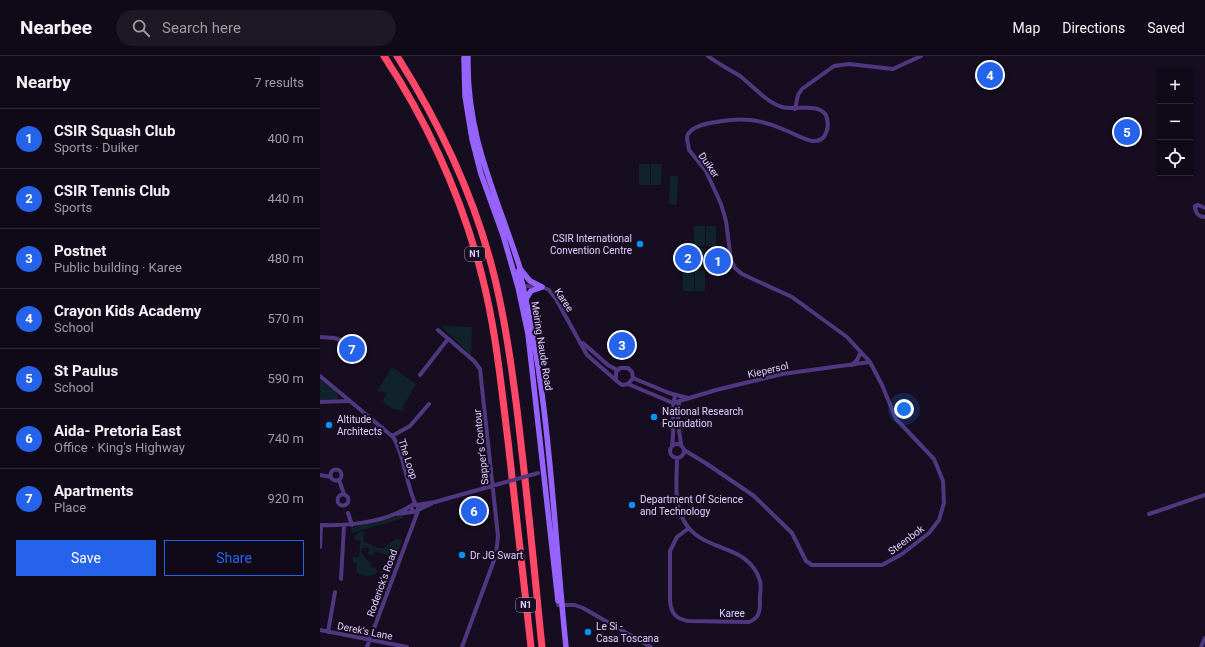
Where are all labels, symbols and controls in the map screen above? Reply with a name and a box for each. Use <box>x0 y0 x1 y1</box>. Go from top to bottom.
search box <box>116 10 396 46</box>
text: Nearbee <box>20 16 92 39</box>
icon: search <box>130 17 152 39</box>
text: Search here <box>162 19 241 37</box>
text: Map <box>1013 20 1040 36</box>
text: Directions <box>1062 20 1125 36</box>
text: Saved <box>1147 20 1185 36</box>
pin: 4 <box>977 60 1003 90</box>
map controls <box>1157 68 1193 176</box>
button: + <box>1157 68 1193 104</box>
text: Nearby <box>16 72 71 92</box>
text: 7 results <box>254 75 304 90</box>
button: − <box>1157 104 1193 140</box>
pin: 5 <box>1114 117 1140 147</box>
text: CSIR Squash Club <box>54 122 175 140</box>
text: 1 <box>25 131 33 146</box>
text: 400 m <box>267 131 304 146</box>
text: Sports · Duiker <box>54 140 139 155</box>
button: locate <box>1157 140 1193 176</box>
street label: Duiker <box>696 150 722 180</box>
text: CSIR Tennis Club <box>54 182 170 200</box>
text: 2 <box>25 191 33 206</box>
text: 440 m <box>267 191 304 206</box>
text: Sports <box>54 200 92 215</box>
place label: CSIR International Convention Centre <box>550 233 632 256</box>
marker: CSIR International Convention Centre <box>635 239 645 249</box>
text: Postnet <box>54 242 106 260</box>
pin: 2 <box>675 243 701 273</box>
pin: 1 <box>705 246 731 276</box>
road number: N1 <box>465 247 485 261</box>
text: 3 <box>25 251 33 266</box>
text: 480 m <box>267 251 304 266</box>
text: Public building · Karee <box>54 260 182 275</box>
street label: Karee <box>552 286 576 314</box>
street label: Meiring Naude Road <box>530 301 554 391</box>
text: Crayon Kids Academy <box>54 302 201 320</box>
text: 4 <box>25 311 33 326</box>
text: 570 m <box>267 311 304 326</box>
text: School <box>54 320 94 335</box>
pin: 3 <box>609 330 635 360</box>
pin: 7 <box>339 334 365 364</box>
street label: Kiepersol <box>746 360 790 380</box>
text: St Paulus <box>54 362 118 380</box>
text: 5 <box>25 371 33 386</box>
text: 590 m <box>267 371 304 386</box>
text: School <box>54 380 94 395</box>
your location <box>894 399 914 419</box>
place label: National Research Foundation <box>662 406 743 429</box>
street label: Sapper's Contour <box>472 408 490 485</box>
marker: National Research Foundation <box>649 412 659 422</box>
place label: Altitude Architects <box>337 414 382 437</box>
marker: Altitude Architects <box>324 420 334 430</box>
text: Aida- Pretoria East <box>54 422 181 440</box>
text: 6 <box>25 431 33 446</box>
text: 740 m <box>267 431 304 446</box>
street label: The Loop <box>396 437 420 481</box>
text: Office · King's Highway <box>54 440 185 455</box>
text: Apartments <box>54 482 134 500</box>
text: 7 <box>25 491 33 506</box>
text: 920 m <box>267 491 304 506</box>
place label: Department Of Science and Technology <box>640 494 743 517</box>
pin: 6 <box>461 496 487 526</box>
text: Place <box>54 500 86 515</box>
marker: Department Of Science and Technology <box>627 500 637 510</box>
street label: Steenbok <box>886 522 927 557</box>
button: Save <box>16 540 156 576</box>
button: Share <box>164 540 304 576</box>
street label: Roderick's Road <box>365 548 399 618</box>
marker: Dr JG Swart <box>457 550 467 560</box>
place label: Dr JG Swart <box>470 550 523 561</box>
road number: N1 <box>516 598 536 612</box>
street label: Karee <box>719 608 745 619</box>
street label: Derek's Lane <box>336 620 394 642</box>
place label: Le Si - Casa Toscana <box>596 621 659 644</box>
marker: Le Si - Casa Toscana <box>583 627 593 637</box>

